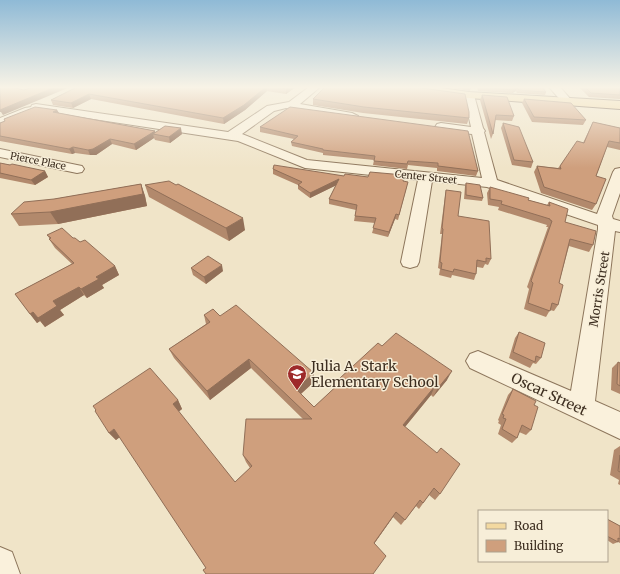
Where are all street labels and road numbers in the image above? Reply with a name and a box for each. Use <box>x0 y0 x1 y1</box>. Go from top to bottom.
street label: Pierce Place <box>9 149 67 173</box>
street label: Center Street <box>394 167 458 187</box>
street label: Morris Street <box>586 250 612 328</box>
street label: Oscar Street <box>508 369 590 420</box>

